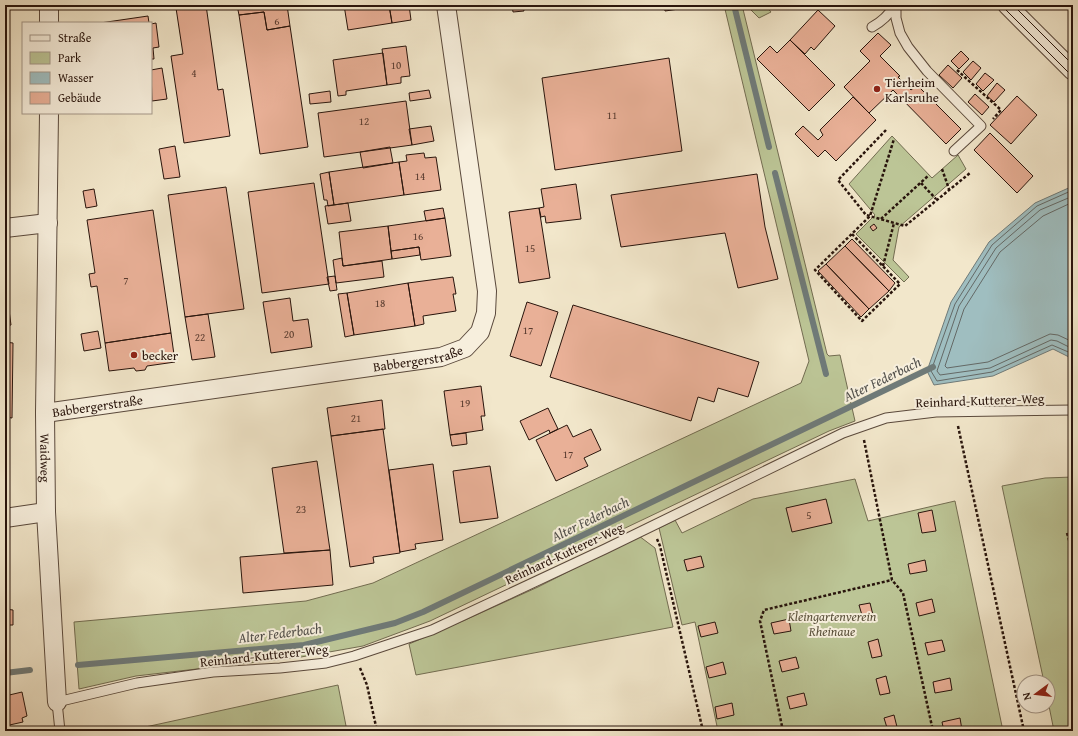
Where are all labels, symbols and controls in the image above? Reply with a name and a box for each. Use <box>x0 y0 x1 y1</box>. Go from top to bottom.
house number: 6 <box>274 13 280 29</box>
legend <box>22 22 152 114</box>
text: Straße <box>58 29 92 46</box>
text: Park <box>58 49 82 66</box>
house number: 10 <box>391 57 401 73</box>
house number: 4 <box>191 65 197 81</box>
text: Wasser <box>58 69 94 86</box>
place label: Tierheim Karlsruhe <box>885 73 939 107</box>
marker: Tierheim Karlsruhe <box>872 84 882 94</box>
text: Gebäude <box>58 89 101 106</box>
house number: 11 <box>607 107 617 123</box>
house number: 12 <box>359 113 369 129</box>
house number: 14 <box>415 168 425 184</box>
house number: 16 <box>413 228 423 244</box>
house number: 15 <box>525 240 535 256</box>
house number: 7 <box>123 272 129 288</box>
house number: 18 <box>375 295 385 311</box>
house number: 17 <box>523 322 533 338</box>
house number: 20 <box>284 326 294 342</box>
house number: 22 <box>195 329 205 345</box>
street label: Babbergerstraße <box>372 341 466 377</box>
place label: becker <box>142 346 179 365</box>
marker: becker <box>129 350 139 360</box>
water label: Alter Federbach <box>839 352 924 407</box>
street label: Reinhard-Kutterer-Weg <box>915 389 1045 412</box>
street label: Babbergerstraße <box>51 390 144 422</box>
house number: 19 <box>460 395 470 411</box>
house number: 21 <box>351 410 361 426</box>
street label: Waidweg <box>35 433 55 483</box>
house number: 17 <box>563 446 573 462</box>
water label: Alter Federbach <box>547 492 632 547</box>
house number: 23 <box>296 501 306 517</box>
house number: 5 <box>806 507 812 523</box>
street label: Reinhard-Kutterer-Weg <box>502 517 627 589</box>
park label: Kleingartenverein Rheinaue <box>787 607 877 641</box>
water label: Alter Federbach <box>236 618 323 648</box>
street label: Reinhard-Kutterer-Weg <box>199 639 330 672</box>
north arrow <box>1016 674 1056 714</box>
text: N <box>1017 690 1035 702</box>

